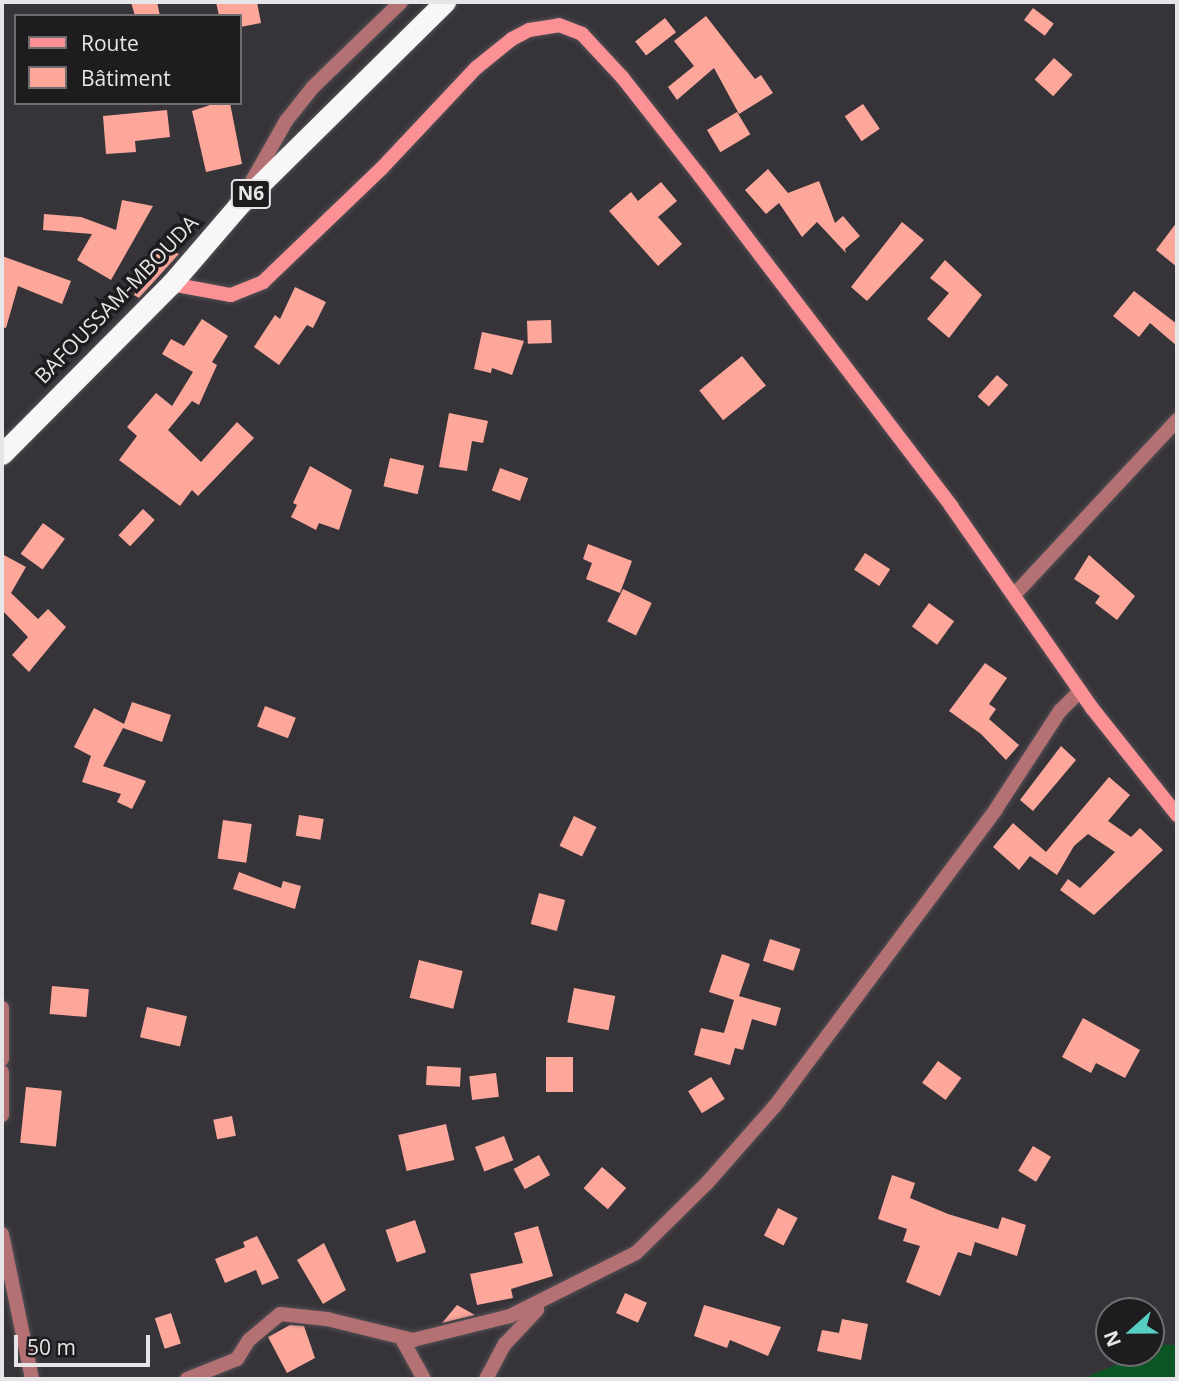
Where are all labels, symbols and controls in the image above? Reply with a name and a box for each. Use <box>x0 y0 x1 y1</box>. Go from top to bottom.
legend <box>14 14 242 105</box>
text: Route <box>81 29 139 57</box>
text: Bâtiment <box>81 64 171 92</box>
road number: N6 <box>230 178 272 210</box>
street label: BAFOUSSAM-MBOUDA <box>29 210 203 388</box>
north arrow <box>1095 1297 1165 1367</box>
scale bar <box>18 1322 154 1366</box>
text: N <box>1097 1327 1127 1351</box>
text: 50 m <box>27 1333 76 1361</box>

